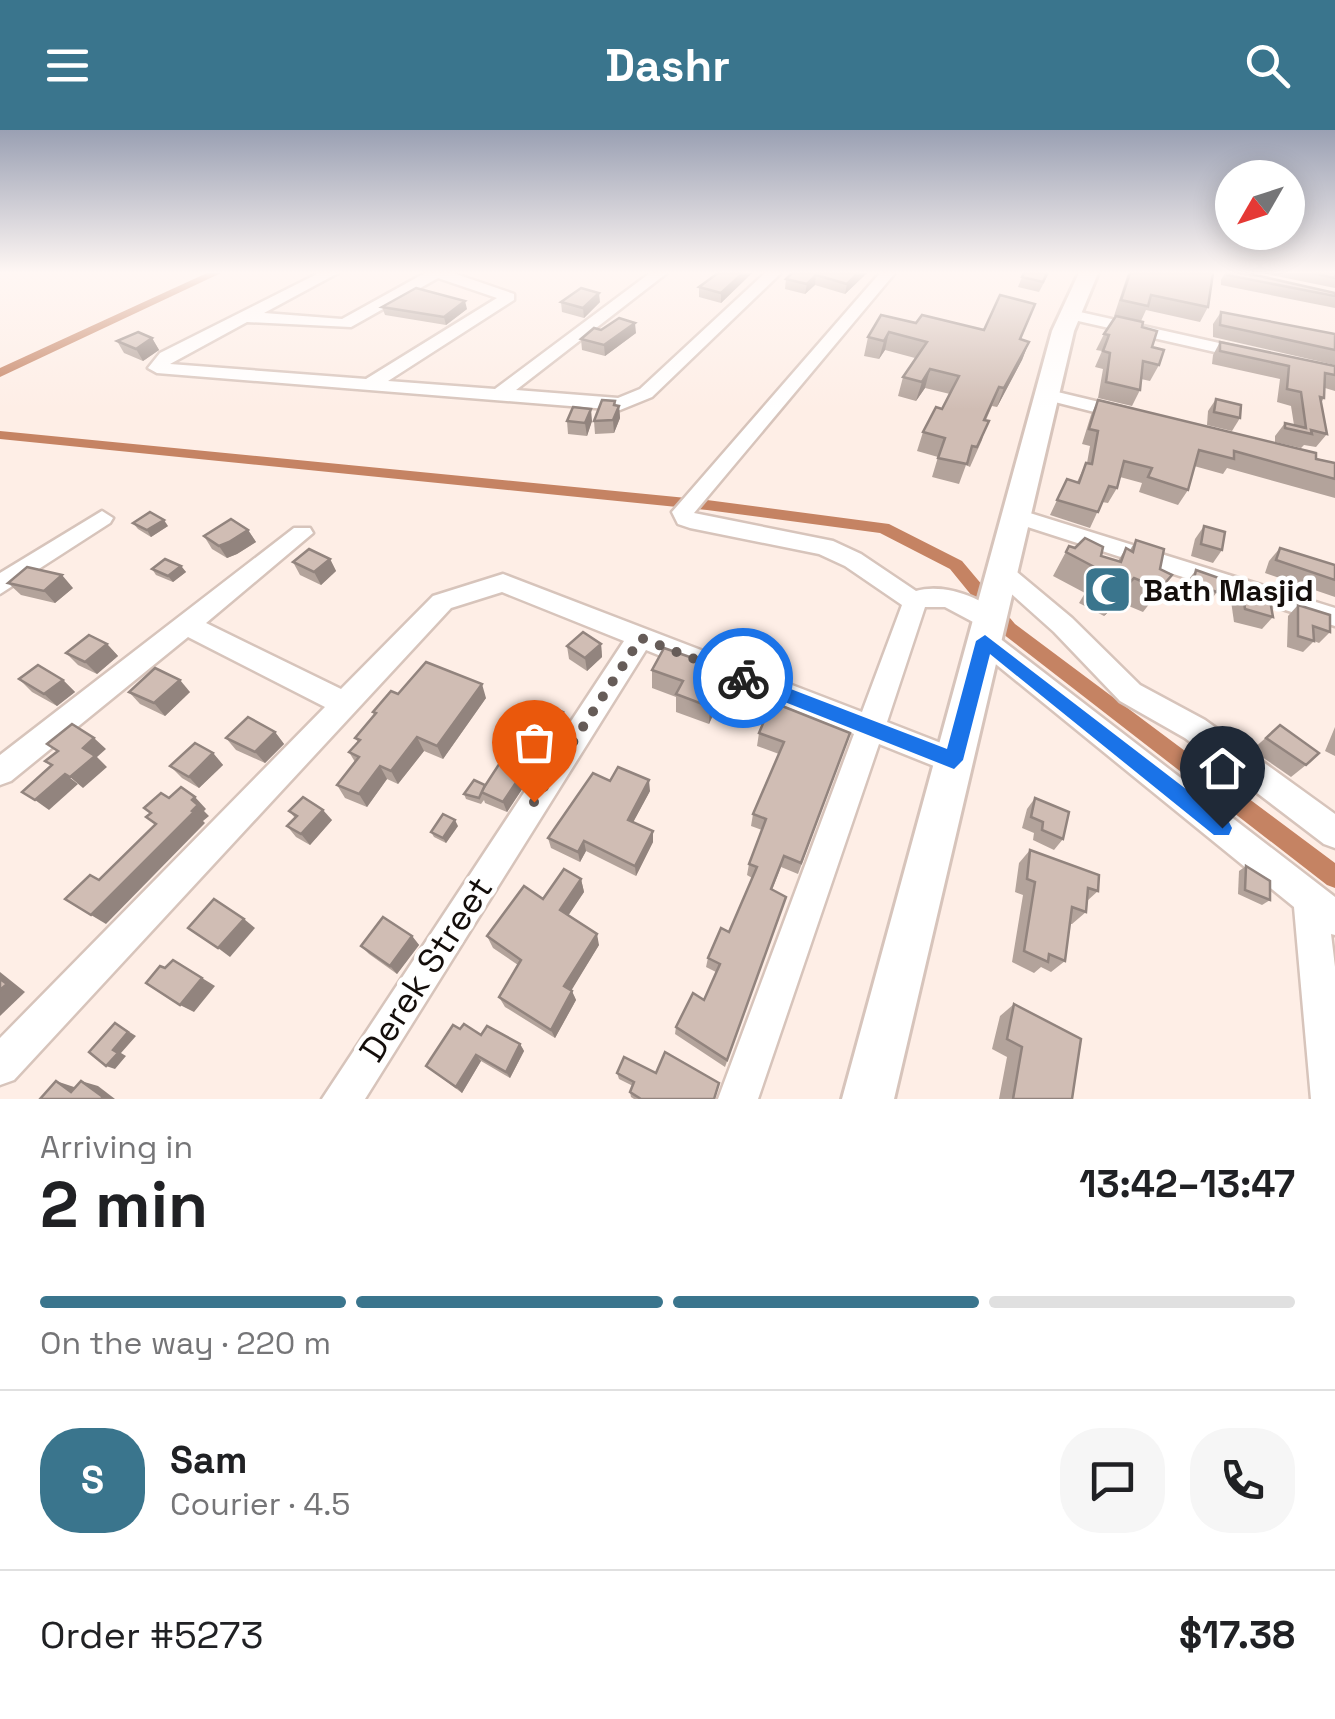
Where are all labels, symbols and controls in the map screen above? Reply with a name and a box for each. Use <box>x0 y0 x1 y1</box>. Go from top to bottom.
text: Dashr <box>605 37 730 94</box>
icon: menu <box>40 38 95 93</box>
icon: search <box>1240 38 1295 93</box>
north arrow <box>1215 160 1305 250</box>
map controls <box>1215 160 1305 250</box>
mosque icon: Bath Masjid <box>1082 564 1134 616</box>
place label: Bath Masjid <box>1143 571 1314 610</box>
courier <box>693 628 793 728</box>
icon: bike <box>716 651 771 706</box>
pin <box>492 700 577 803</box>
icon: bag <box>507 715 562 770</box>
pin <box>1180 726 1265 829</box>
icon: home <box>1195 741 1250 796</box>
street label: Derek Street <box>350 868 502 1070</box>
text: Arriving in <box>40 1127 193 1167</box>
text: 13:42–13:47 <box>1079 1160 1295 1208</box>
text: 2 min <box>40 1163 208 1246</box>
text: On the way · 220 m <box>40 1323 331 1363</box>
button: chat <box>1060 1428 1165 1533</box>
button: phone <box>1190 1428 1295 1533</box>
text: Sam <box>170 1436 247 1484</box>
text: S <box>81 1456 104 1504</box>
text: Courier · 4.5 <box>170 1484 351 1524</box>
text: Order #5273 <box>40 1611 263 1659</box>
text: $17.38 <box>1179 1611 1295 1659</box>

